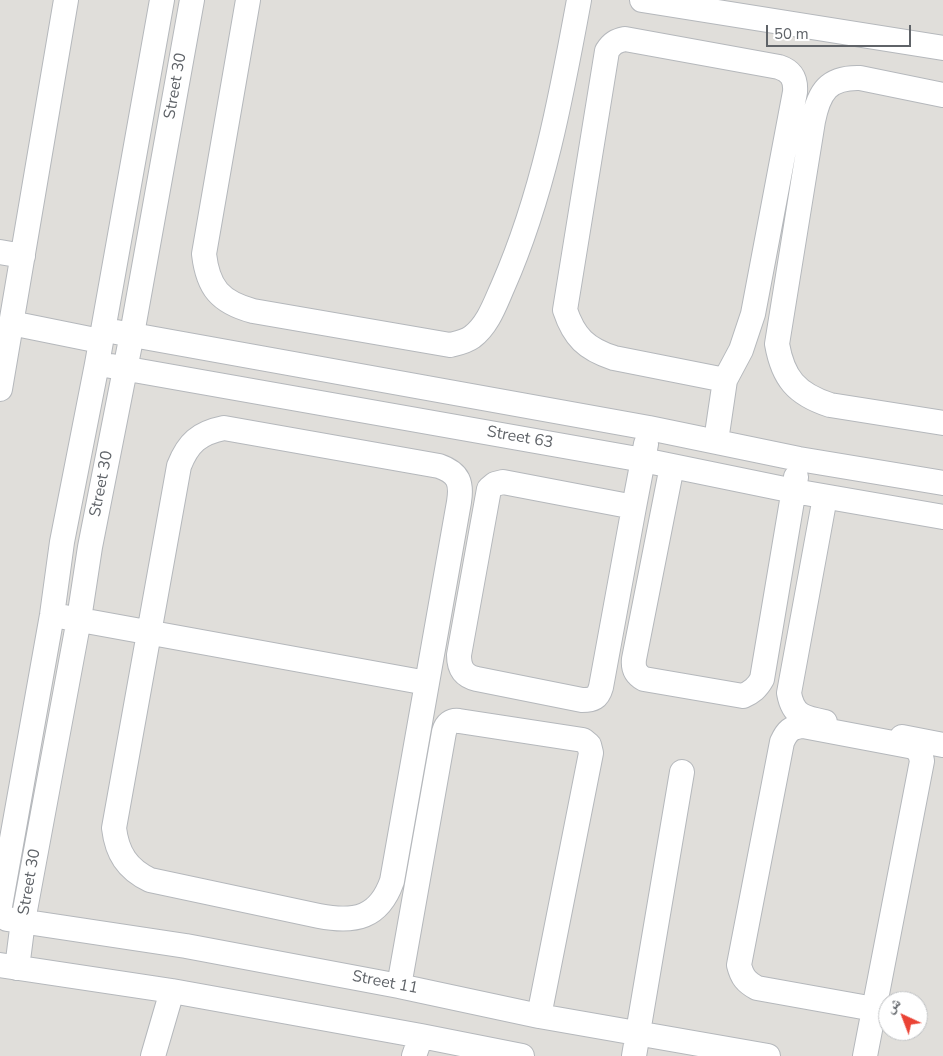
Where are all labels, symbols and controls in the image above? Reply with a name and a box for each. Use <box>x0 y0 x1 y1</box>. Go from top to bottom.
scale bar <box>768 15 913 47</box>
text: 50 m <box>774 24 809 44</box>
street label: Street 30 <box>161 51 191 121</box>
street label: Street 63 <box>485 423 555 453</box>
street label: Street 30 <box>86 449 118 519</box>
street label: Street 30 <box>15 847 45 917</box>
street label: Street 11 <box>350 967 420 999</box>
north arrow <box>878 991 928 1041</box>
text: ش <box>881 993 905 1017</box>

